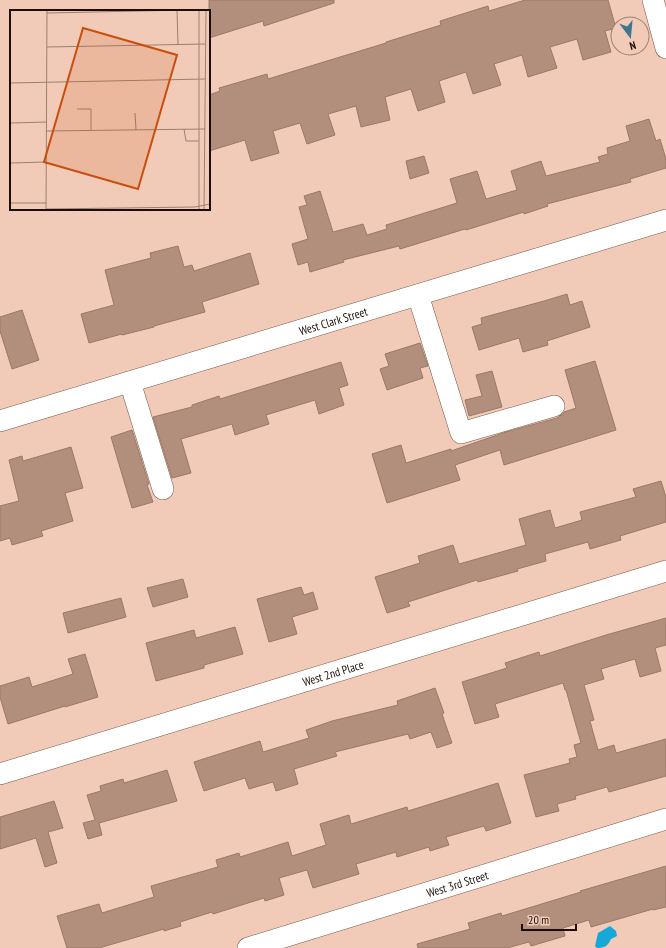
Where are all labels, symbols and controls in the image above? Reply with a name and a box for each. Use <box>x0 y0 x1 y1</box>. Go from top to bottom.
inset map <box>10 10 210 210</box>
north arrow <box>610 16 650 56</box>
text: N <box>628 38 638 53</box>
street label: West Clark Street <box>297 303 370 338</box>
street label: West 2nd Place <box>301 656 365 689</box>
street label: West 3rd Street <box>425 867 491 900</box>
scale bar <box>522 906 576 932</box>
text: 20 m <box>528 912 549 927</box>

